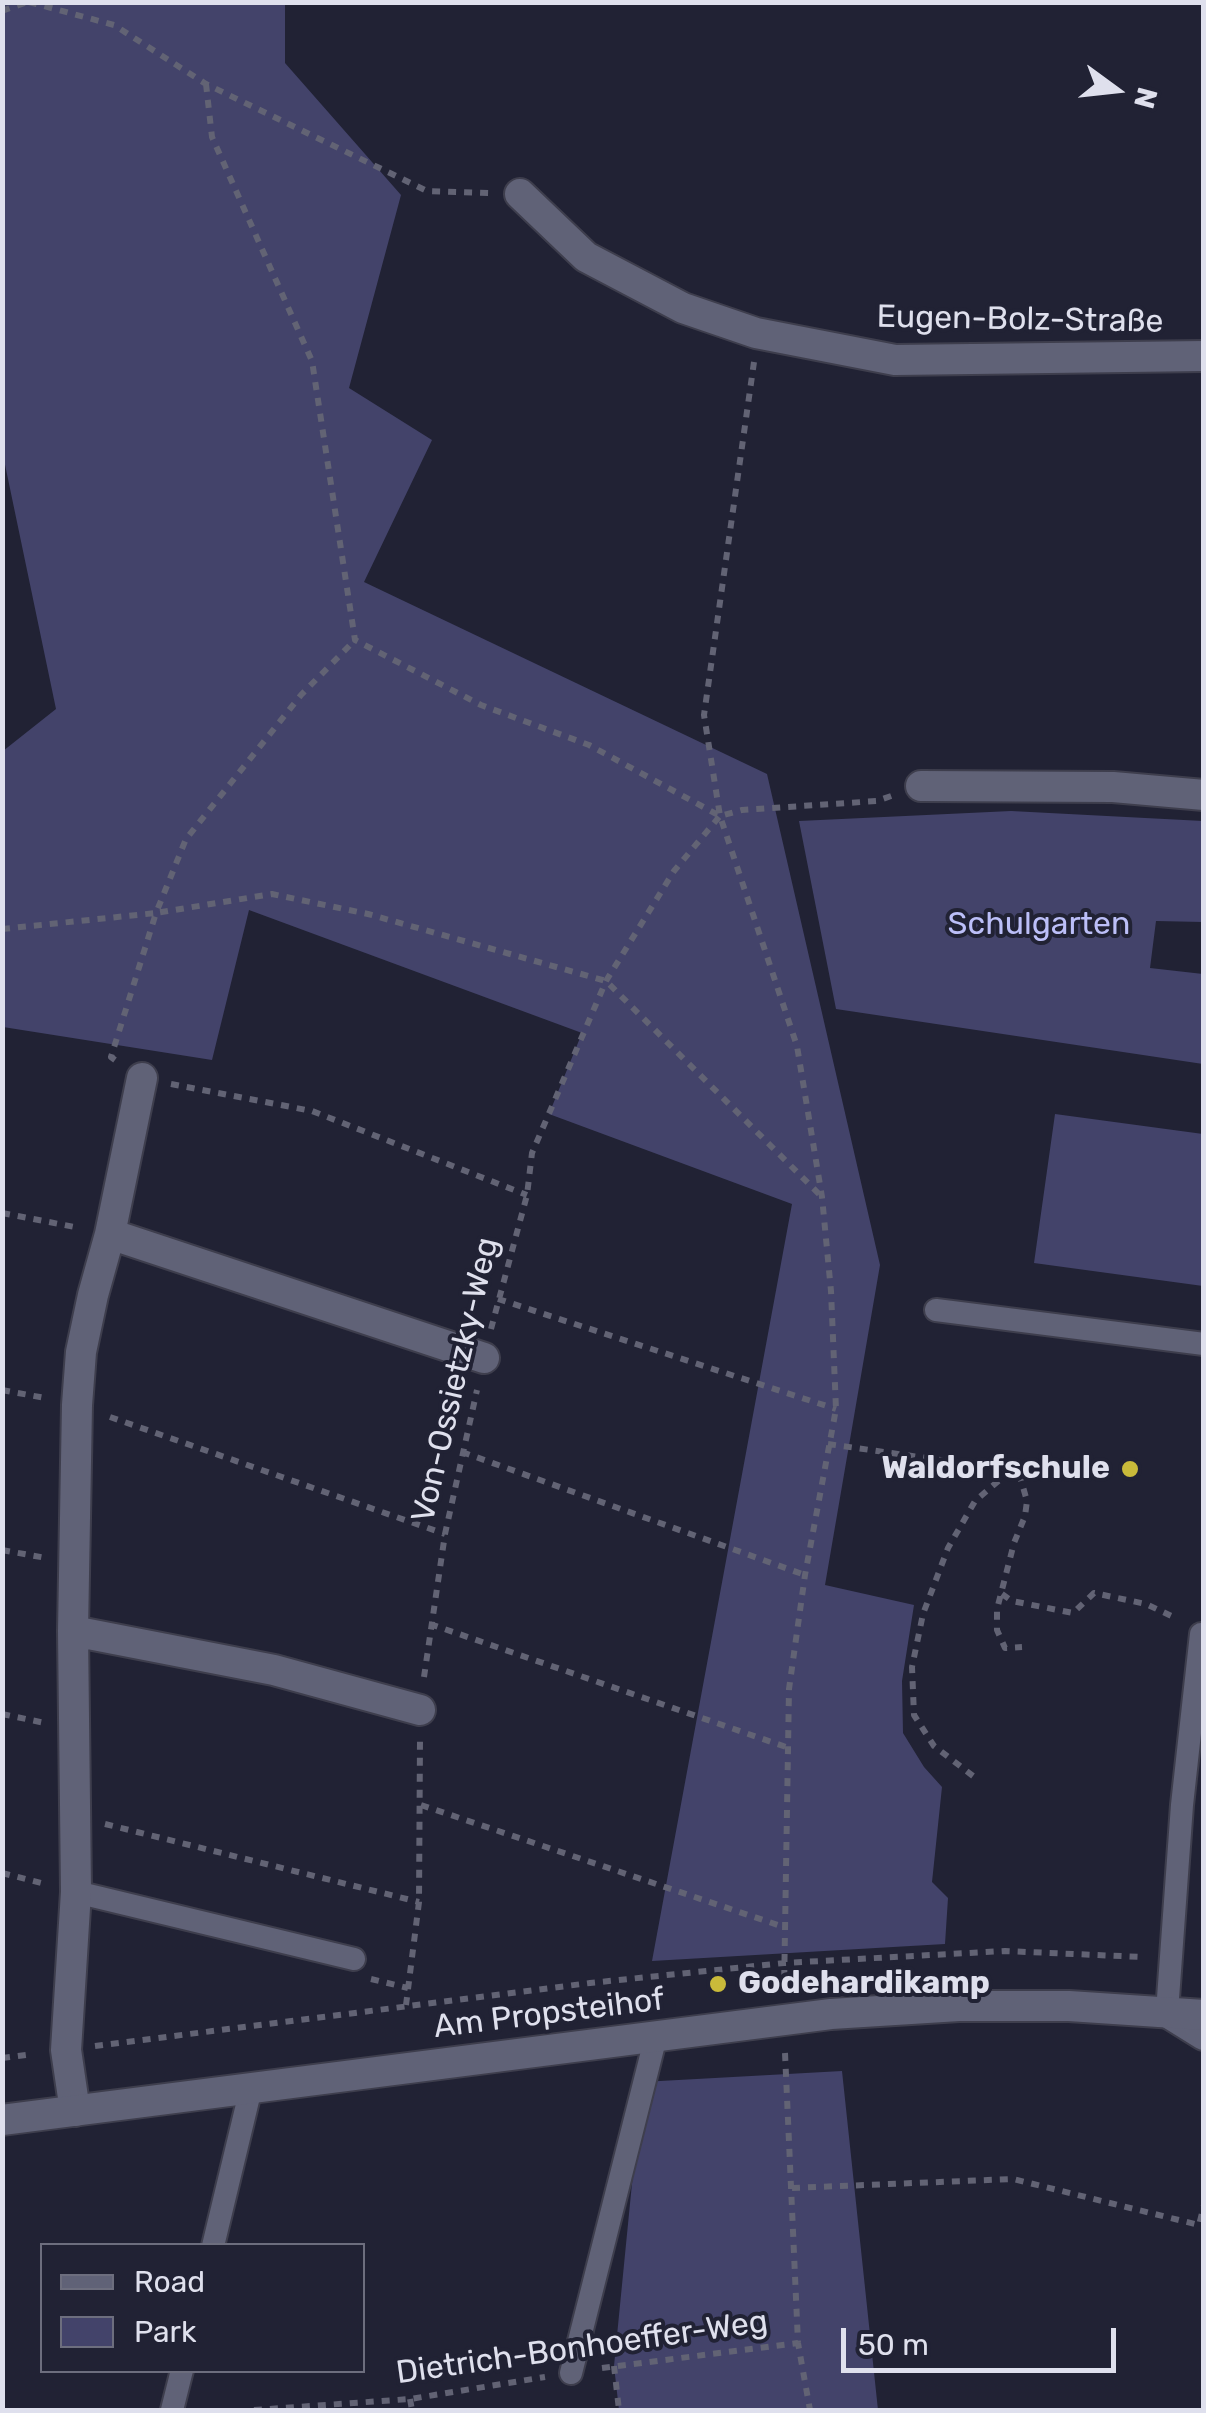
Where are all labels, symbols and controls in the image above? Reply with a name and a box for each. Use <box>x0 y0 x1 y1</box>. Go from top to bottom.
north arrow <box>1066 40 1166 140</box>
text: N <box>1127 84 1164 112</box>
street label: Eugen-Bolz-Straße <box>876 298 1164 342</box>
park label: Schulgarten <box>948 906 1130 944</box>
street label: Von-Ossietzky-Weg <box>405 1234 507 1526</box>
place label: Waldorfschule <box>882 1450 1110 1488</box>
marker: Waldorfschule <box>1119 1458 1141 1480</box>
place label: Godehardikamp <box>738 1965 990 2003</box>
marker: Godehardikamp <box>707 1973 729 1995</box>
street label: Am Propsteihof <box>432 1981 666 2047</box>
legend <box>40 2243 365 2373</box>
text: Road <box>134 2264 205 2300</box>
street label: Dietrich-Bonhoeffer-Weg <box>394 2303 770 2393</box>
scale bar <box>846 2308 1121 2370</box>
text: Park <box>134 2314 196 2350</box>
text: 50 m <box>858 2327 929 2363</box>

